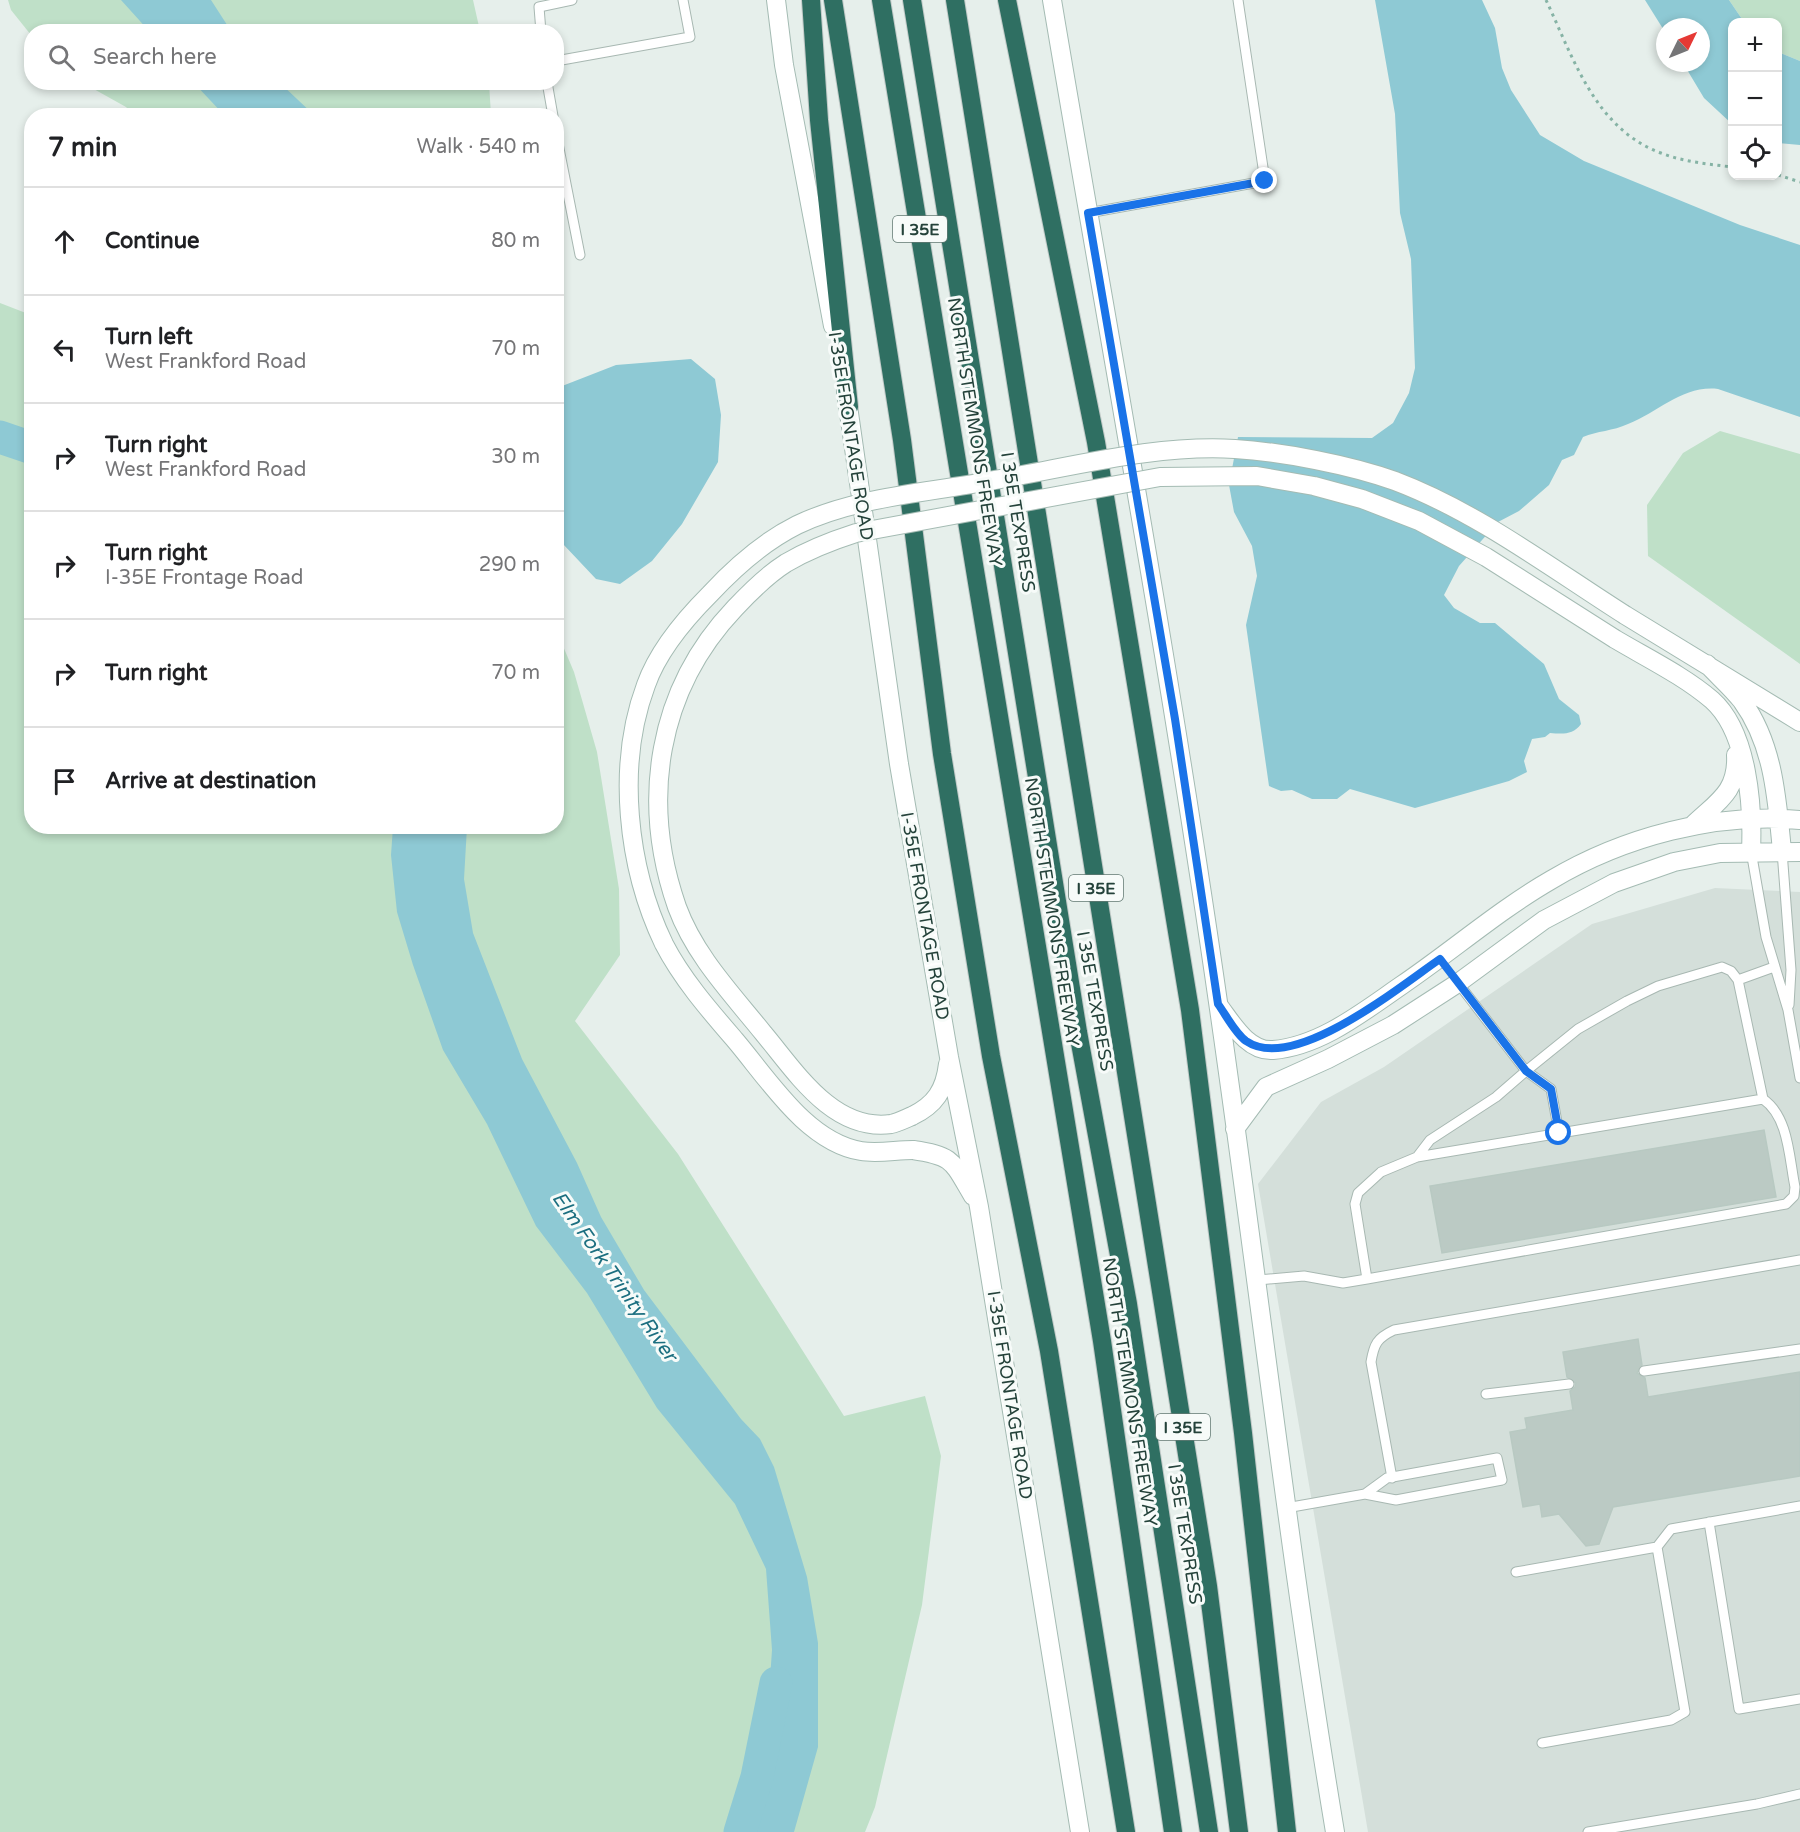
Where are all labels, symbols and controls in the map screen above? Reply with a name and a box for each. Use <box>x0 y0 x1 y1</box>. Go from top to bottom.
north arrow <box>1656 18 1710 72</box>
map controls <box>1728 18 1782 180</box>
button: + <box>1728 18 1782 72</box>
search box <box>24 24 564 90</box>
icon: search <box>45 41 78 74</box>
text: Search here <box>93 44 217 70</box>
button: − <box>1728 72 1782 126</box>
button: locate <box>1728 126 1782 180</box>
text: 7 min <box>48 132 117 163</box>
text: Walk · 540 m <box>417 135 540 159</box>
route end <box>1251 167 1277 193</box>
road number: I 35E <box>893 216 947 242</box>
icon: ahead <box>48 225 81 258</box>
text: Continue <box>105 228 200 254</box>
text: 80 m <box>491 229 540 253</box>
street label: NORTH STEMMONS FREEWAY <box>943 296 1007 569</box>
text: Turn left <box>105 324 193 350</box>
street label: I-35E FRONTAGE ROAD <box>824 330 878 542</box>
icon: left <box>48 333 81 366</box>
text: 70 m <box>491 337 540 361</box>
text: West Frankford Road <box>105 350 306 374</box>
text: Turn right <box>105 432 207 458</box>
icon: right <box>48 441 81 474</box>
text: 30 m <box>491 445 540 469</box>
street label: I 35E TEXPRESS <box>996 450 1040 594</box>
text: West Frankford Road <box>105 458 306 482</box>
text: Turn right <box>105 540 207 566</box>
icon: right <box>48 549 81 582</box>
text: 290 m <box>479 553 540 577</box>
text: I-35E Frontage Road <box>105 566 303 590</box>
icon: right <box>48 657 81 690</box>
text: Turn right <box>105 660 207 686</box>
text: 70 m <box>491 661 540 685</box>
icon: arrive <box>48 765 81 798</box>
text: Arrive at destination <box>105 768 316 794</box>
street label: NORTH STEMMONS FREEWAY <box>1020 776 1084 1049</box>
street label: I-35E FRONTAGE ROAD <box>896 810 954 1022</box>
road number: I 35E <box>1069 875 1123 901</box>
street label: I 35E TEXPRESS <box>1072 929 1118 1073</box>
route start <box>1545 1119 1571 1145</box>
water label: Elm Fork Trinity River <box>547 1187 683 1368</box>
street label: NORTH STEMMONS FREEWAY <box>1098 1256 1162 1529</box>
street label: I-35E FRONTAGE ROAD <box>983 1289 1037 1501</box>
road number: I 35E <box>1156 1414 1210 1440</box>
street label: I 35E TEXPRESS <box>1163 1462 1207 1606</box>

